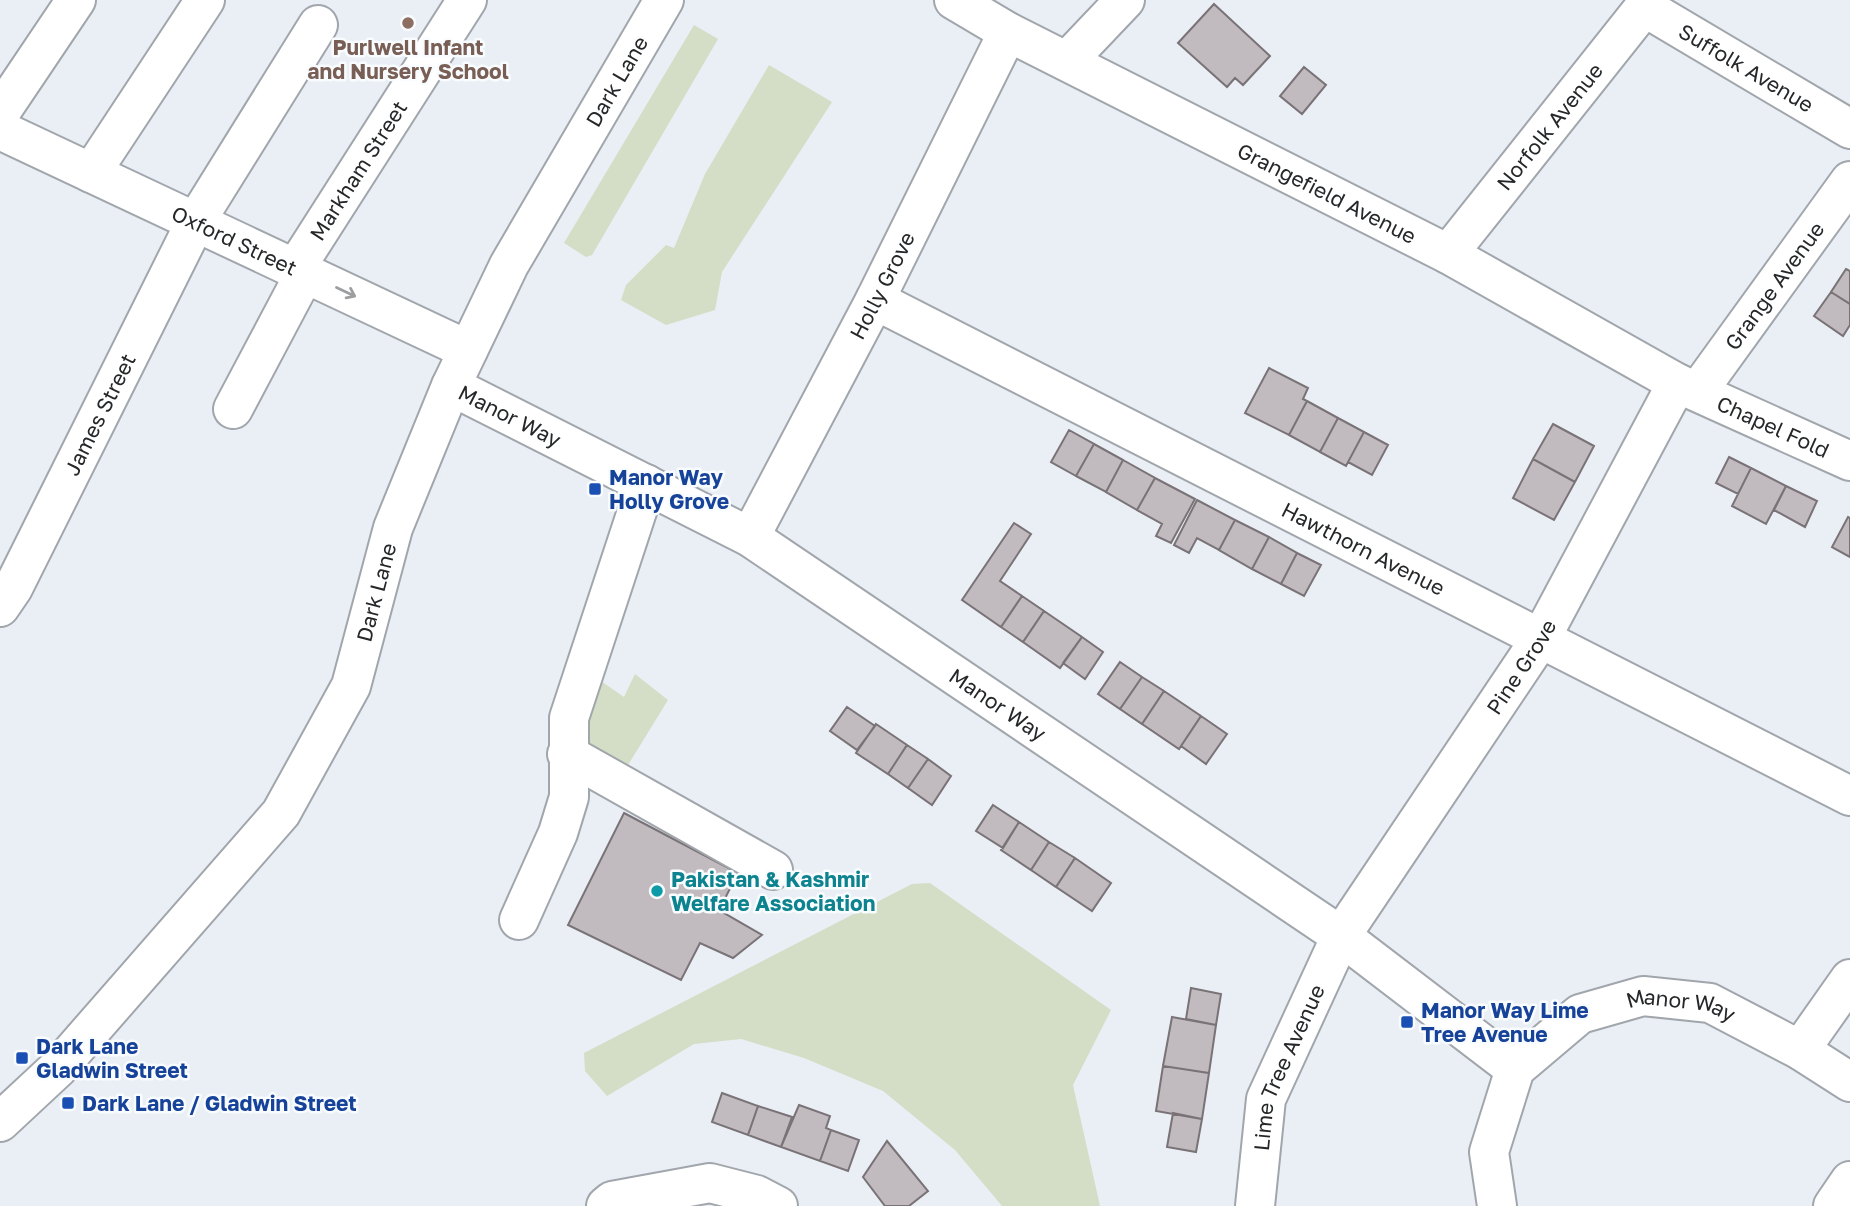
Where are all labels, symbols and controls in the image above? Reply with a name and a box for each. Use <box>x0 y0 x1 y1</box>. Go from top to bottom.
marker: Purlwell Infant and Nursery School <box>400 15 416 31</box>
street label: Suffolk Avenue <box>1674 18 1818 118</box>
street label: Dark Lane <box>580 31 653 131</box>
place label: Purlwell Infant and Nursery School <box>307 34 509 84</box>
street label: Norfolk Avenue <box>1491 58 1608 195</box>
street label: Markham Street <box>304 96 412 245</box>
street label: Grangefield Avenue <box>1233 137 1421 249</box>
street label: Oxford Street <box>168 200 301 281</box>
street label: Grange Avenue <box>1719 216 1829 355</box>
street label: Holly Grove <box>844 227 920 344</box>
one-way arrow <box>335 286 356 300</box>
street label: James Street <box>58 349 141 480</box>
street label: Manor Way <box>454 379 566 453</box>
street label: Chapel Fold <box>1713 390 1834 463</box>
place label: Manor Way Holly Grove <box>609 464 729 514</box>
marker: Manor Way Holly Grove <box>587 481 603 497</box>
street label: Hawthorn Avenue <box>1278 496 1449 601</box>
street label: Dark Lane <box>350 540 401 644</box>
street label: Pine Grove <box>1481 615 1562 719</box>
street label: Manor Way <box>944 662 1052 746</box>
place label: Pakistan & Kashmir Welfare Association <box>671 866 875 916</box>
marker: Pakistan & Kashmir Welfare Association <box>649 883 665 899</box>
street label: Lime Tree Avenue <box>1248 980 1330 1152</box>
street label: Manor Way <box>1623 983 1740 1027</box>
place label: Manor Way Lime Tree Avenue <box>1421 997 1589 1047</box>
marker: Manor Way Lime Tree Avenue <box>1399 1014 1415 1030</box>
place label: Dark Lane Gladwin Street <box>36 1033 188 1083</box>
marker: Dark Lane Gladwin Street <box>14 1050 30 1066</box>
place label: Dark Lane / Gladwin Street <box>82 1090 357 1116</box>
marker: Dark Lane / Gladwin Street <box>60 1095 76 1111</box>

